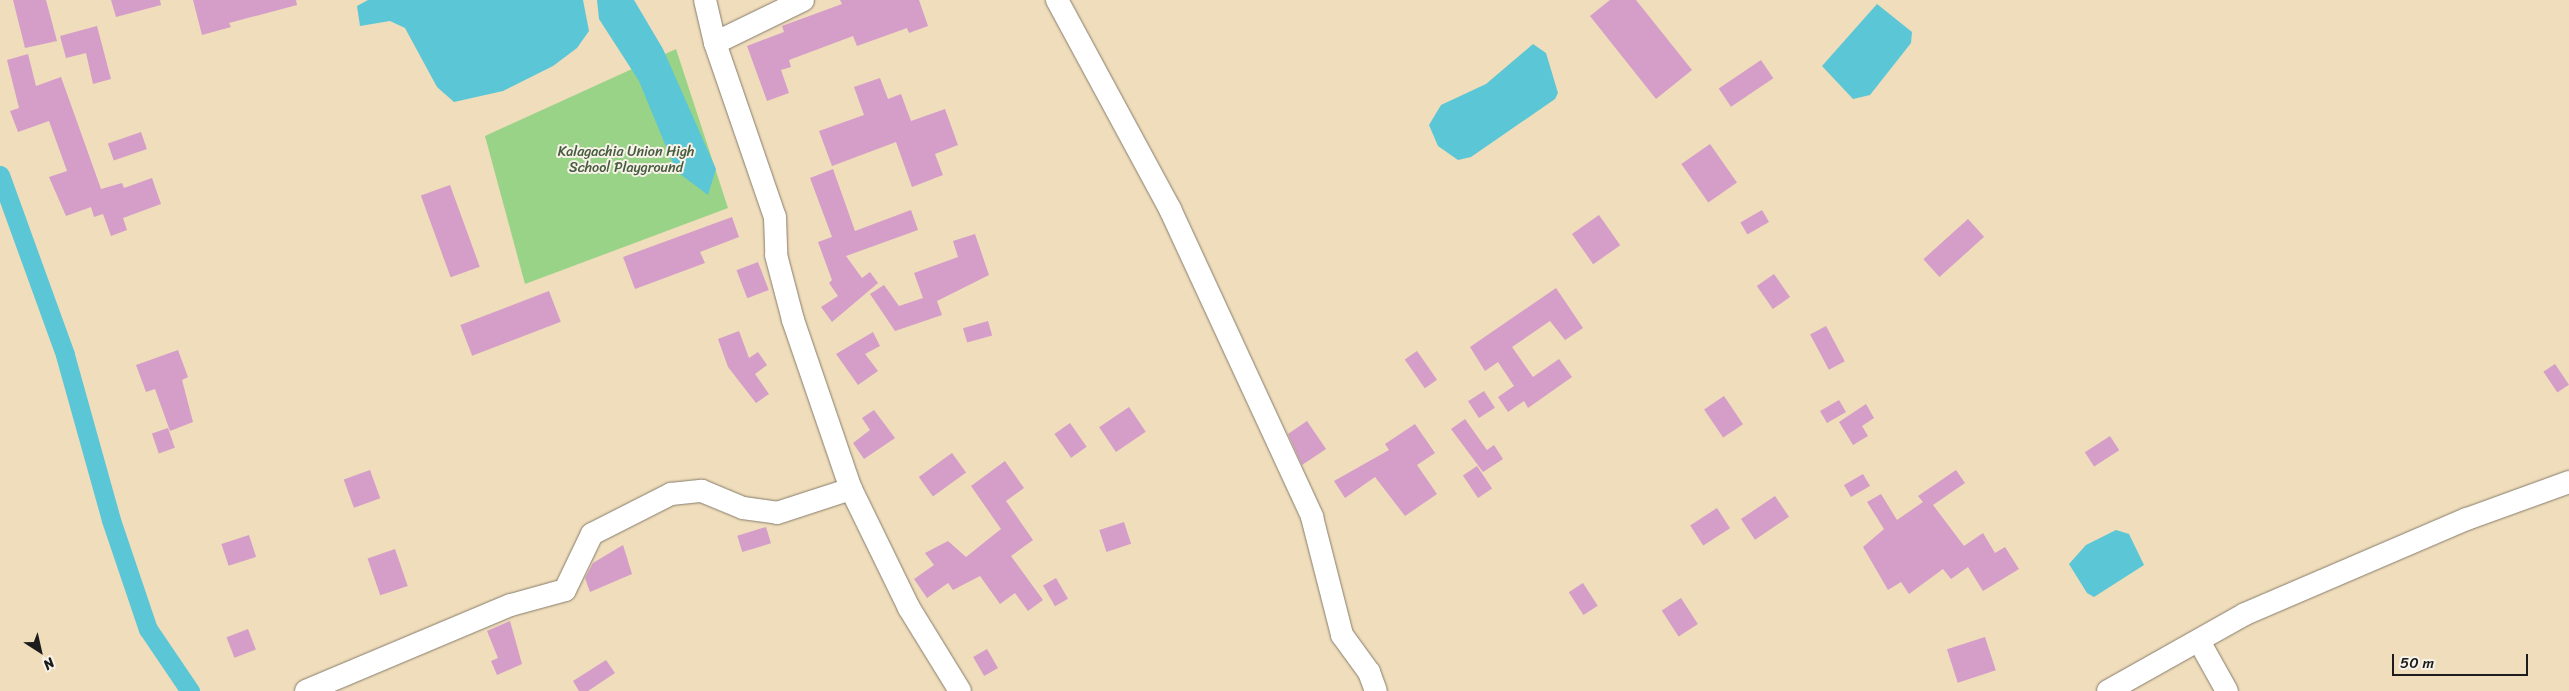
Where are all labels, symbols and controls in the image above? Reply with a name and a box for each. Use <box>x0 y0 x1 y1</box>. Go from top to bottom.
park label: Kalagachia Union High School Playground <box>558 144 694 176</box>
north arrow <box>15 626 65 676</box>
scale bar <box>2394 644 2530 676</box>
text: 50 m <box>2400 650 2434 676</box>
text: N <box>38 651 60 677</box>

